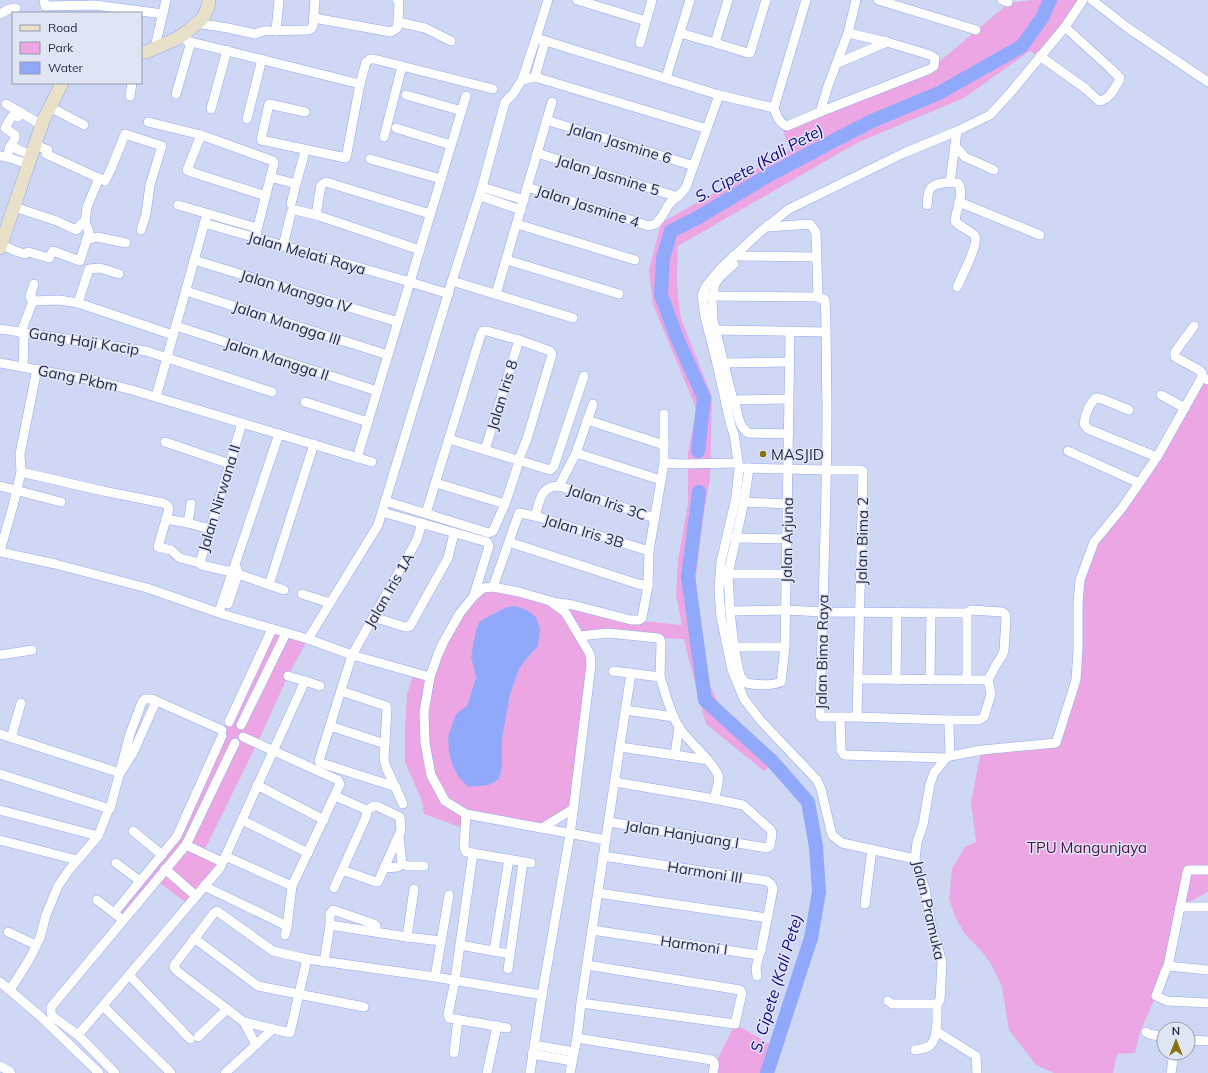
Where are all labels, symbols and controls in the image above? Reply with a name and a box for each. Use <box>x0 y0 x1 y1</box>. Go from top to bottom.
legend <box>12 12 142 84</box>
text: Road <box>48 20 77 35</box>
text: Park <box>48 40 74 55</box>
text: Water <box>48 60 84 75</box>
street label: Jalan Jasmine 6 <box>566 118 674 168</box>
water label: S. Cipete (Kali Pete) <box>691 119 827 207</box>
street label: Jalan Jasmine 5 <box>554 150 662 200</box>
street label: Jalan Jasmine 4 <box>534 180 642 232</box>
street label: Jalan Melati Raya <box>246 227 368 279</box>
street label: Jalan Mangga IV <box>238 265 354 317</box>
street label: Jalan Mangga III <box>231 297 343 349</box>
street label: Gang Haji Kacip <box>27 323 141 359</box>
street label: Jalan Mangga II <box>222 333 332 385</box>
street label: Jalan Iris 8 <box>482 358 522 432</box>
street label: Gang Pkbm <box>36 360 120 396</box>
street label: Jalan Nirwana II <box>194 442 244 554</box>
place label: MASJID <box>771 445 824 464</box>
marker: MASJID <box>758 449 768 459</box>
street label: Jalan Iris 3C <box>565 480 649 524</box>
street label: Jalan Arjuna <box>777 497 797 583</box>
street label: Jalan Bima 2 <box>852 497 872 585</box>
street label: Jalan Iris 3B <box>542 510 626 552</box>
street label: Jalan Iris 1A <box>360 549 418 631</box>
street label: Jalan Bima Raya <box>811 594 833 710</box>
street label: Jalan Hanjuang I <box>624 816 740 852</box>
park label: TPU Mangunjaya <box>1027 838 1147 857</box>
street label: Harmoni III <box>666 857 744 887</box>
street label: Jalan Pramuka <box>908 858 950 962</box>
water label: S. Cipete (Kali Pete) <box>745 911 807 1055</box>
street label: Harmoni I <box>659 931 729 959</box>
north arrow <box>1156 1021 1196 1061</box>
text: N <box>1172 1024 1180 1038</box>

